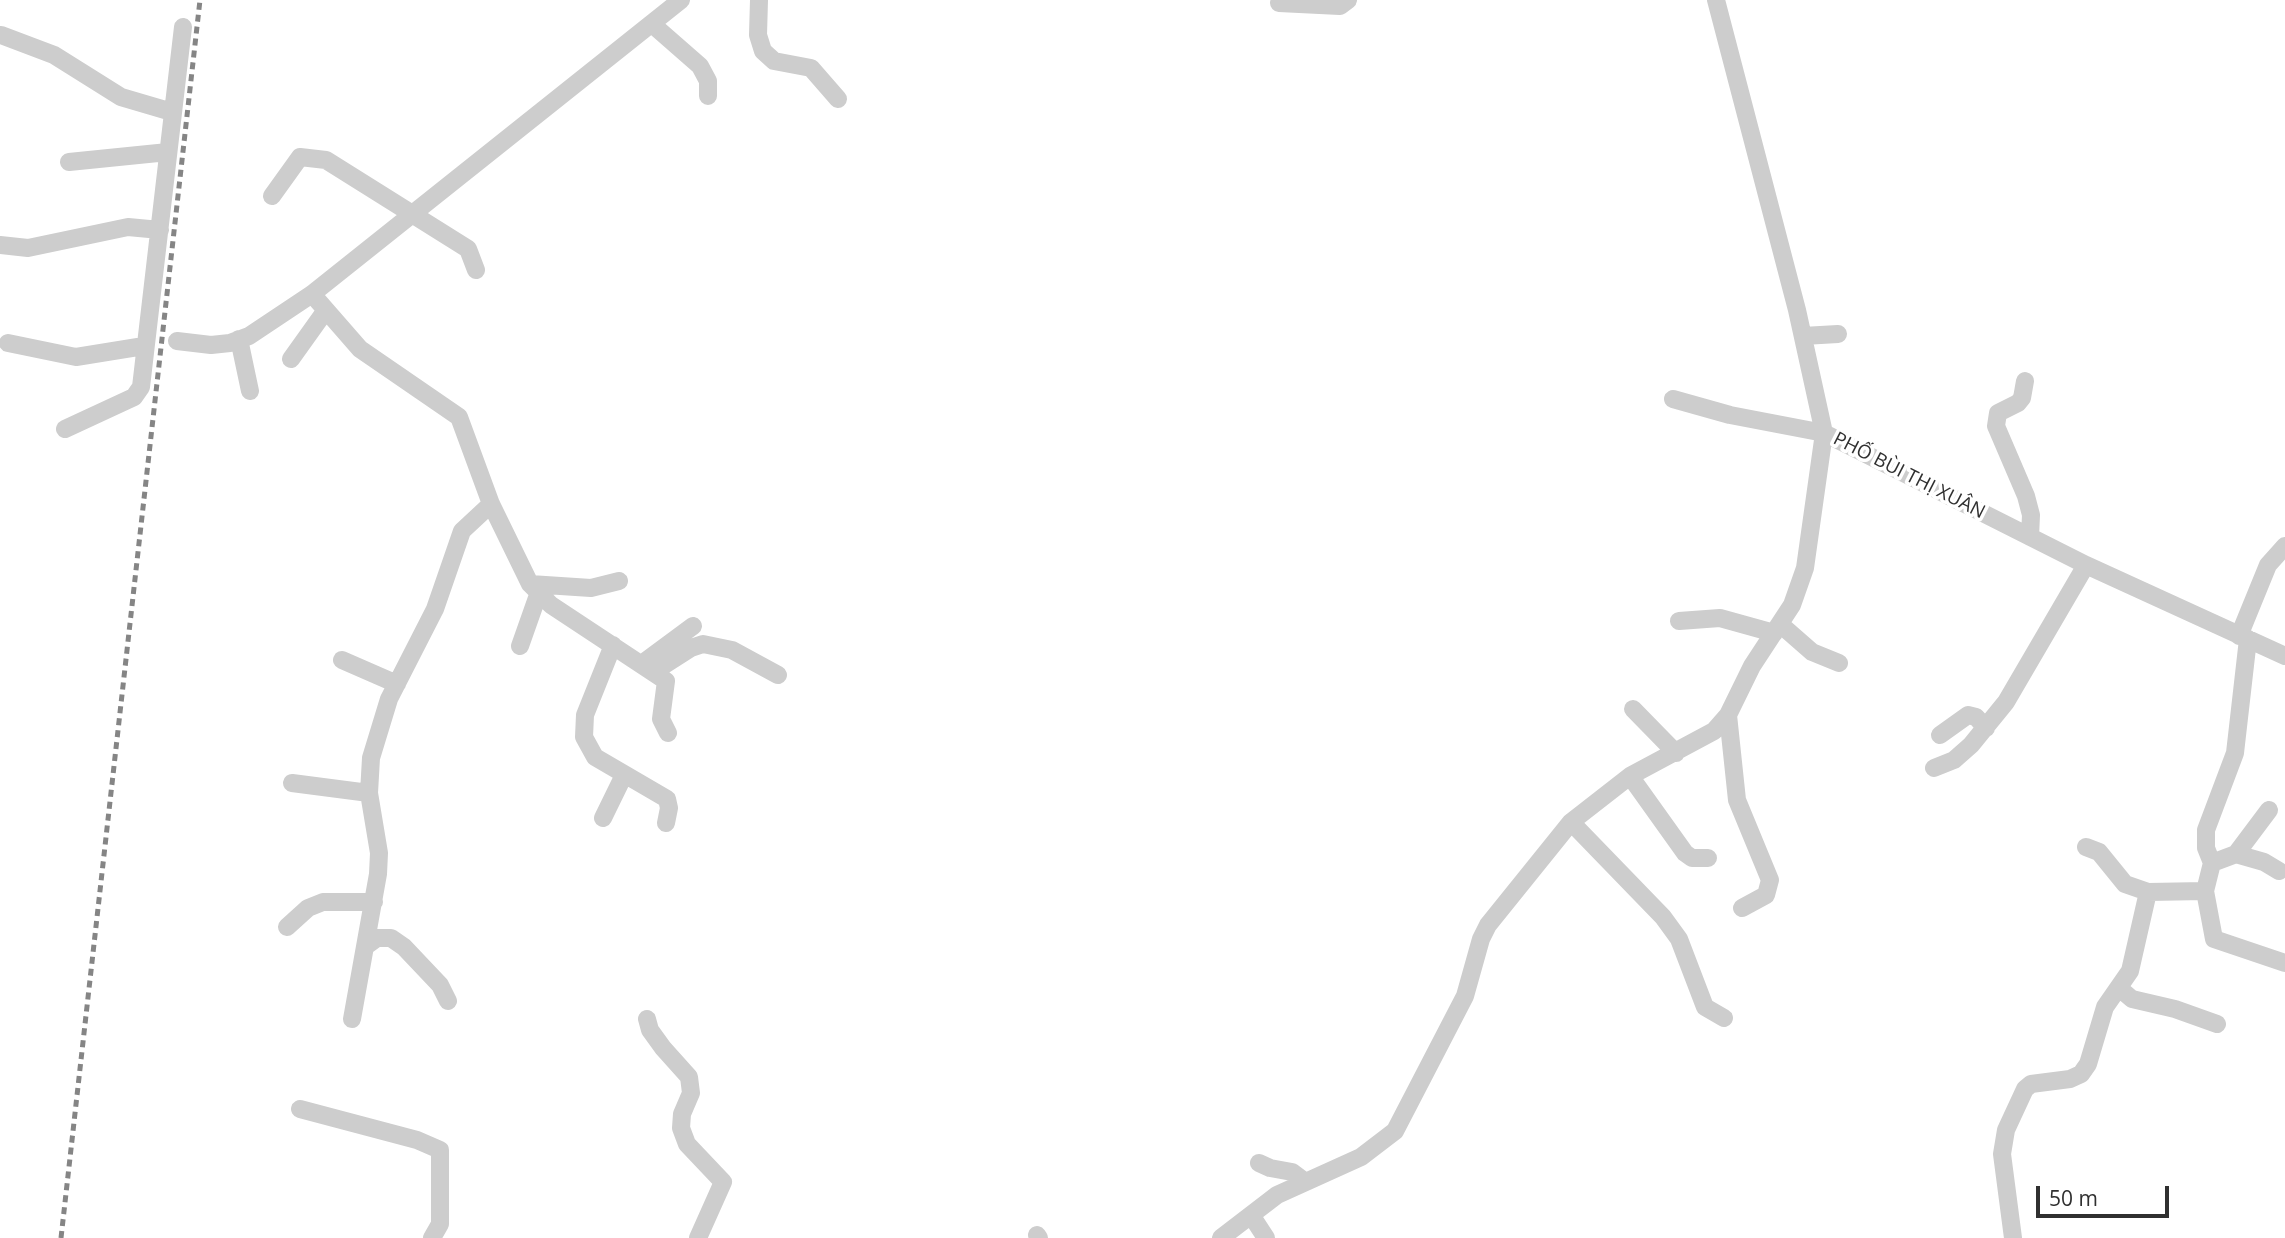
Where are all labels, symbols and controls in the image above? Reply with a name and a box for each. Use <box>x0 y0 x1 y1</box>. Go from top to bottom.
street label: PHỐ BÙI THỊ XUÂN <box>1829 428 1989 524</box>
scale bar <box>2040 1172 2173 1216</box>
text: 50 m <box>2049 1184 2098 1212</box>

